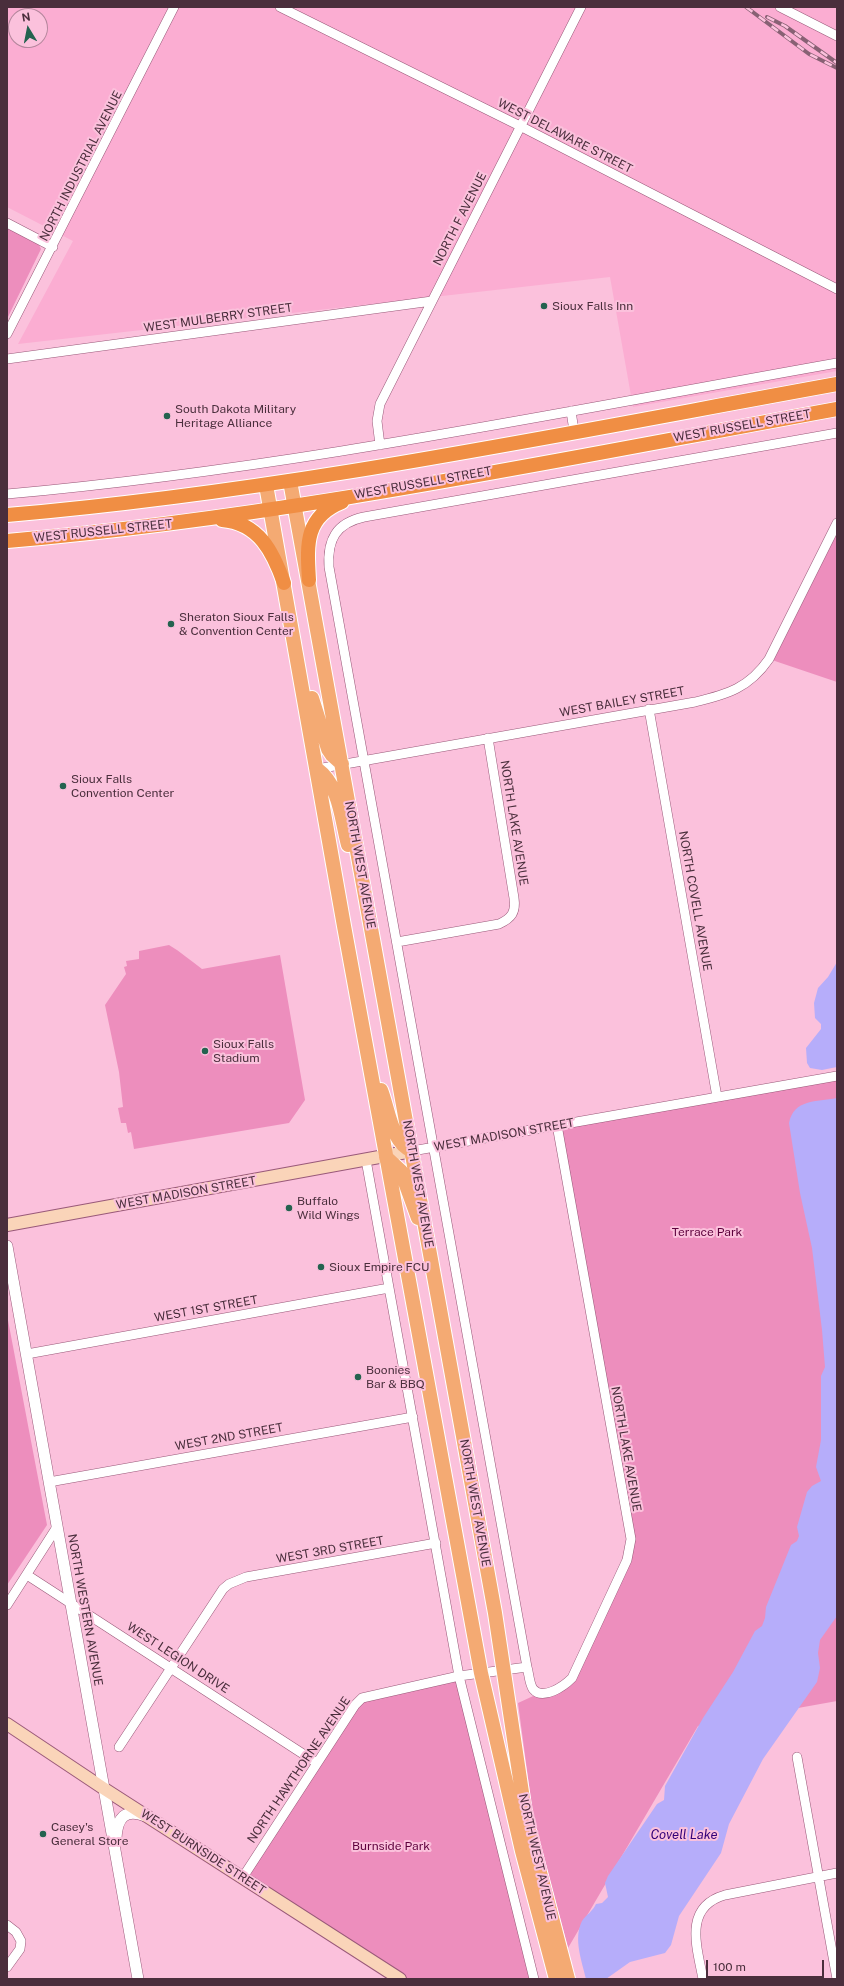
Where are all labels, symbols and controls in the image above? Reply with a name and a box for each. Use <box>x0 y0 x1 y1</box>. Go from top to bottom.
north arrow <box>8 8 48 48</box>
text: N <box>21 11 31 24</box>
street label: NORTH INDUSTRIAL AVENUE <box>37 88 125 244</box>
street label: WEST DELAWARE STREET <box>495 96 635 176</box>
street label: NORTH F AVENUE <box>430 170 490 268</box>
place label: Sioux Falls Inn <box>552 299 633 313</box>
street label: WEST MULBERRY STREET <box>143 300 293 336</box>
marker: Sioux Falls Inn <box>539 301 549 311</box>
place label: South Dakota Military Heritage Alliance <box>175 402 296 430</box>
street label: WEST RUSSELL STREET <box>672 407 812 445</box>
marker: South Dakota Military Heritage Alliance <box>162 411 172 421</box>
street label: WEST RUSSELL STREET <box>353 464 493 502</box>
street label: WEST RUSSELL STREET <box>33 517 173 545</box>
place label: Sheraton Sioux Falls & Convention Center <box>179 610 294 638</box>
marker: Sheraton Sioux Falls & Convention Center <box>166 619 176 629</box>
street label: WEST BAILEY STREET <box>558 684 686 720</box>
street label: NORTH LAKE AVENUE <box>497 759 531 887</box>
place label: Sioux Falls Convention Center <box>71 772 174 800</box>
marker: Sioux Falls Convention Center <box>58 781 68 791</box>
street label: NORTH WEST AVENUE <box>342 800 378 930</box>
street label: NORTH COVELL AVENUE <box>676 830 714 972</box>
place label: Sioux Falls Stadium <box>213 1037 274 1065</box>
marker: Sioux Falls Stadium <box>200 1046 210 1056</box>
street label: WEST MADISON STREET <box>433 1116 575 1154</box>
street label: NORTH WEST AVENUE <box>400 1119 436 1249</box>
street label: WEST MADISON STREET <box>115 1174 257 1212</box>
place label: Buffalo Wild Wings <box>297 1194 360 1222</box>
marker: Buffalo Wild Wings <box>284 1203 294 1213</box>
park label: Terrace Park <box>672 1225 742 1239</box>
place label: Sioux Empire FCU <box>329 1260 429 1274</box>
marker: Sioux Empire FCU <box>316 1262 326 1272</box>
street label: WEST 1ST STREET <box>153 1293 259 1325</box>
place label: Boonies Bar & BBQ <box>366 1363 425 1391</box>
marker: Boonies Bar & BBQ <box>353 1372 363 1382</box>
street label: NORTH LAKE AVENUE <box>608 1385 644 1513</box>
street label: WEST 2ND STREET <box>174 1420 284 1454</box>
street label: NORTH WEST AVENUE <box>457 1438 493 1568</box>
street label: NORTH WESTERN AVENUE <box>65 1533 105 1687</box>
street label: WEST 3RD STREET <box>275 1533 385 1567</box>
street label: WEST LEGION DRIVE <box>124 1619 232 1697</box>
street label: NORTH HAWTHORNE AVENUE <box>245 1694 353 1846</box>
street label: NORTH WEST AVENUE <box>515 1792 559 1922</box>
street label: WEST BURNSIDE STREET <box>138 1806 268 1898</box>
place label: Casey's General Store <box>51 1820 128 1848</box>
water label: Covell Lake <box>650 1827 718 1843</box>
marker: Casey's General Store <box>38 1829 48 1839</box>
park label: Burnside Park <box>352 1839 430 1853</box>
scale bar <box>708 1952 826 1978</box>
text: 100 m <box>713 1960 746 1974</box>

